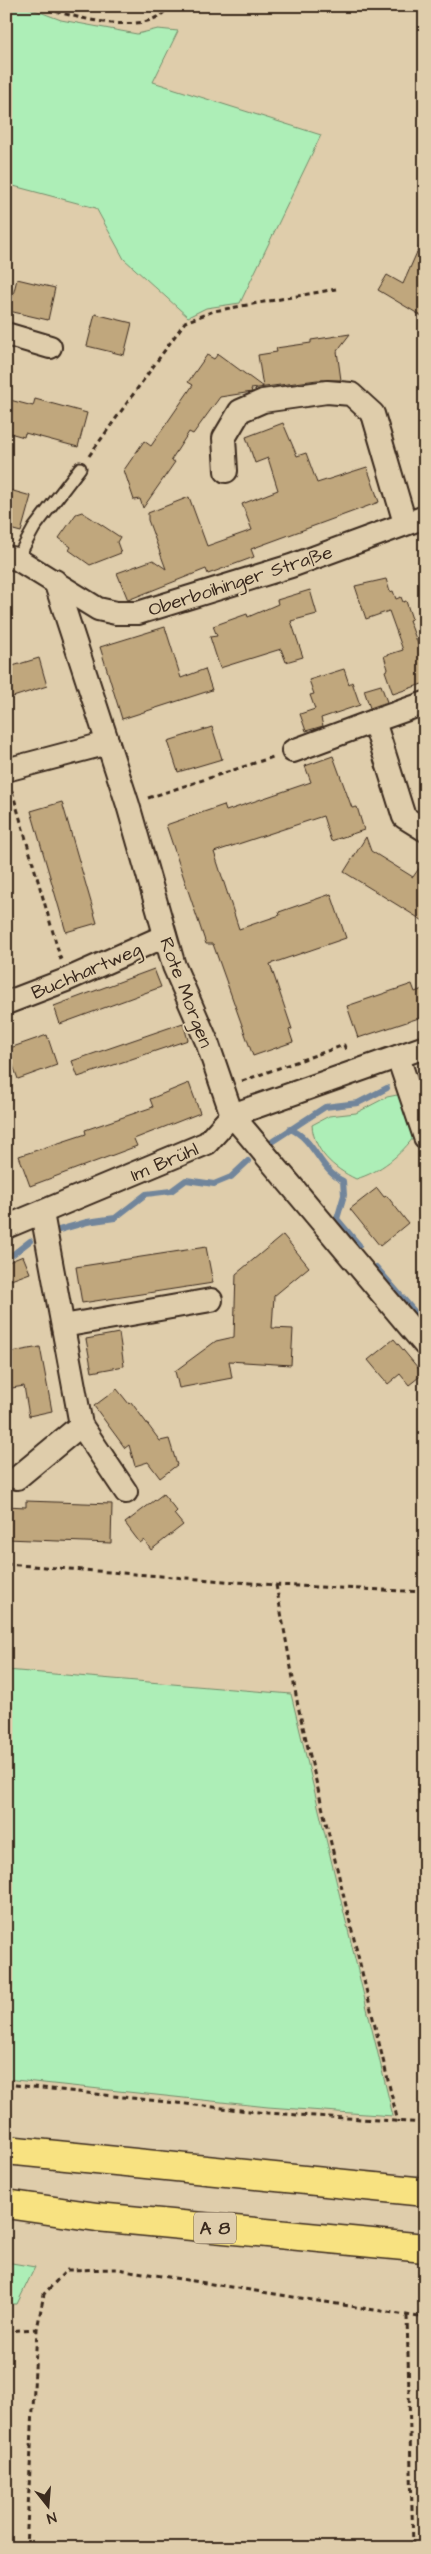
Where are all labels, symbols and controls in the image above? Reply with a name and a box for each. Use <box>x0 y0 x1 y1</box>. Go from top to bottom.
street label: Oberboihinger Straße <box>145 539 336 625</box>
street label: Rote Morgen <box>151 933 219 1052</box>
street label: Buchhartweg <box>27 936 146 1008</box>
street label: Im Brühl <box>126 1136 203 1189</box>
road number: A 8 <box>194 2212 236 2244</box>
north arrow <box>22 2482 72 2532</box>
text: N <box>44 2507 59 2528</box>

